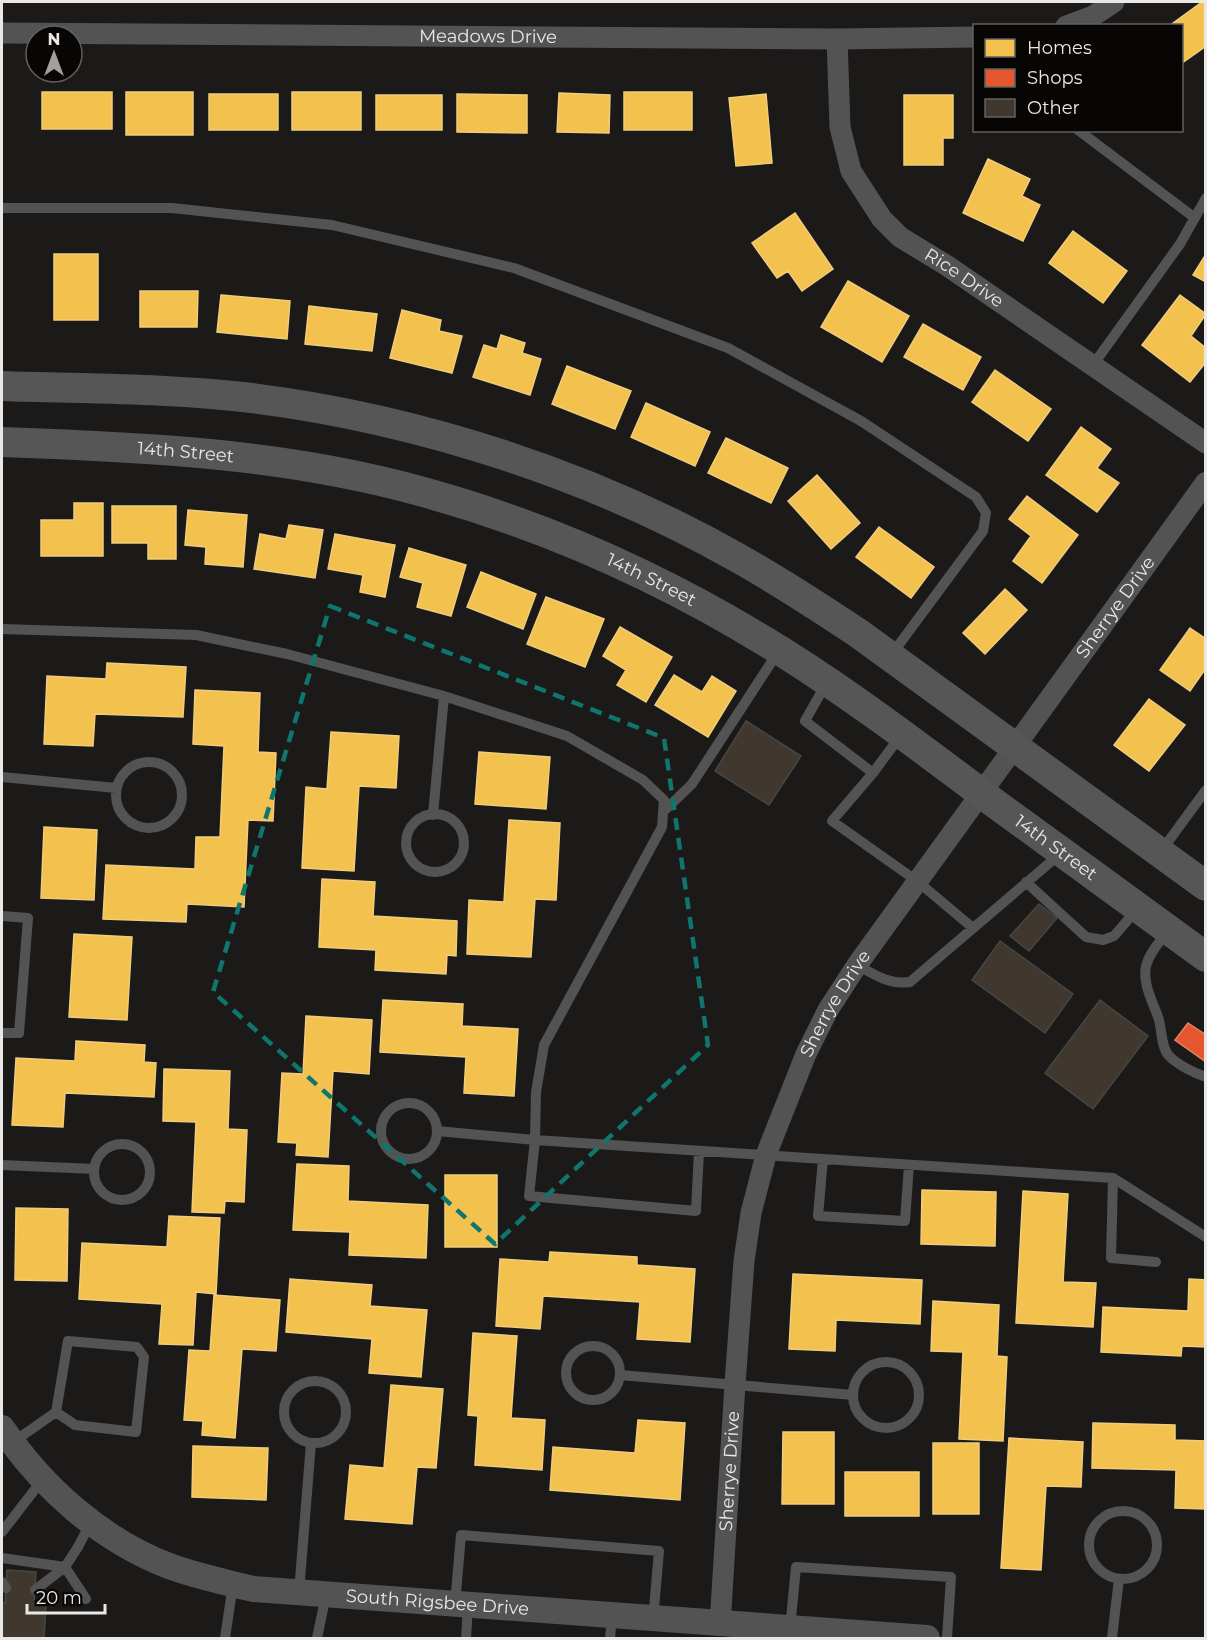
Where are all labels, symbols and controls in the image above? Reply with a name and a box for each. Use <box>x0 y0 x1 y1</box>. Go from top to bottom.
north arrow <box>24 24 84 84</box>
legend <box>973 24 1183 132</box>
street label: Meadows Drive <box>419 25 557 48</box>
text: N <box>48 30 60 49</box>
text: Homes <box>1027 37 1092 59</box>
text: Shops <box>1027 67 1083 89</box>
text: Other <box>1027 97 1080 119</box>
street label: Rice Drive <box>920 244 1008 312</box>
street label: 14th Street <box>137 437 235 467</box>
street label: 14th Street <box>603 549 700 611</box>
street label: Sherrye Drive <box>1071 552 1160 663</box>
street label: 14th Street <box>1010 810 1101 885</box>
street label: Sherrye Drive <box>795 946 875 1061</box>
street label: Sherrye Drive <box>715 1410 744 1532</box>
scale bar <box>27 1577 105 1615</box>
street label: South Rigsbee Drive <box>345 1585 530 1620</box>
text: 20 m <box>36 1587 82 1609</box>

